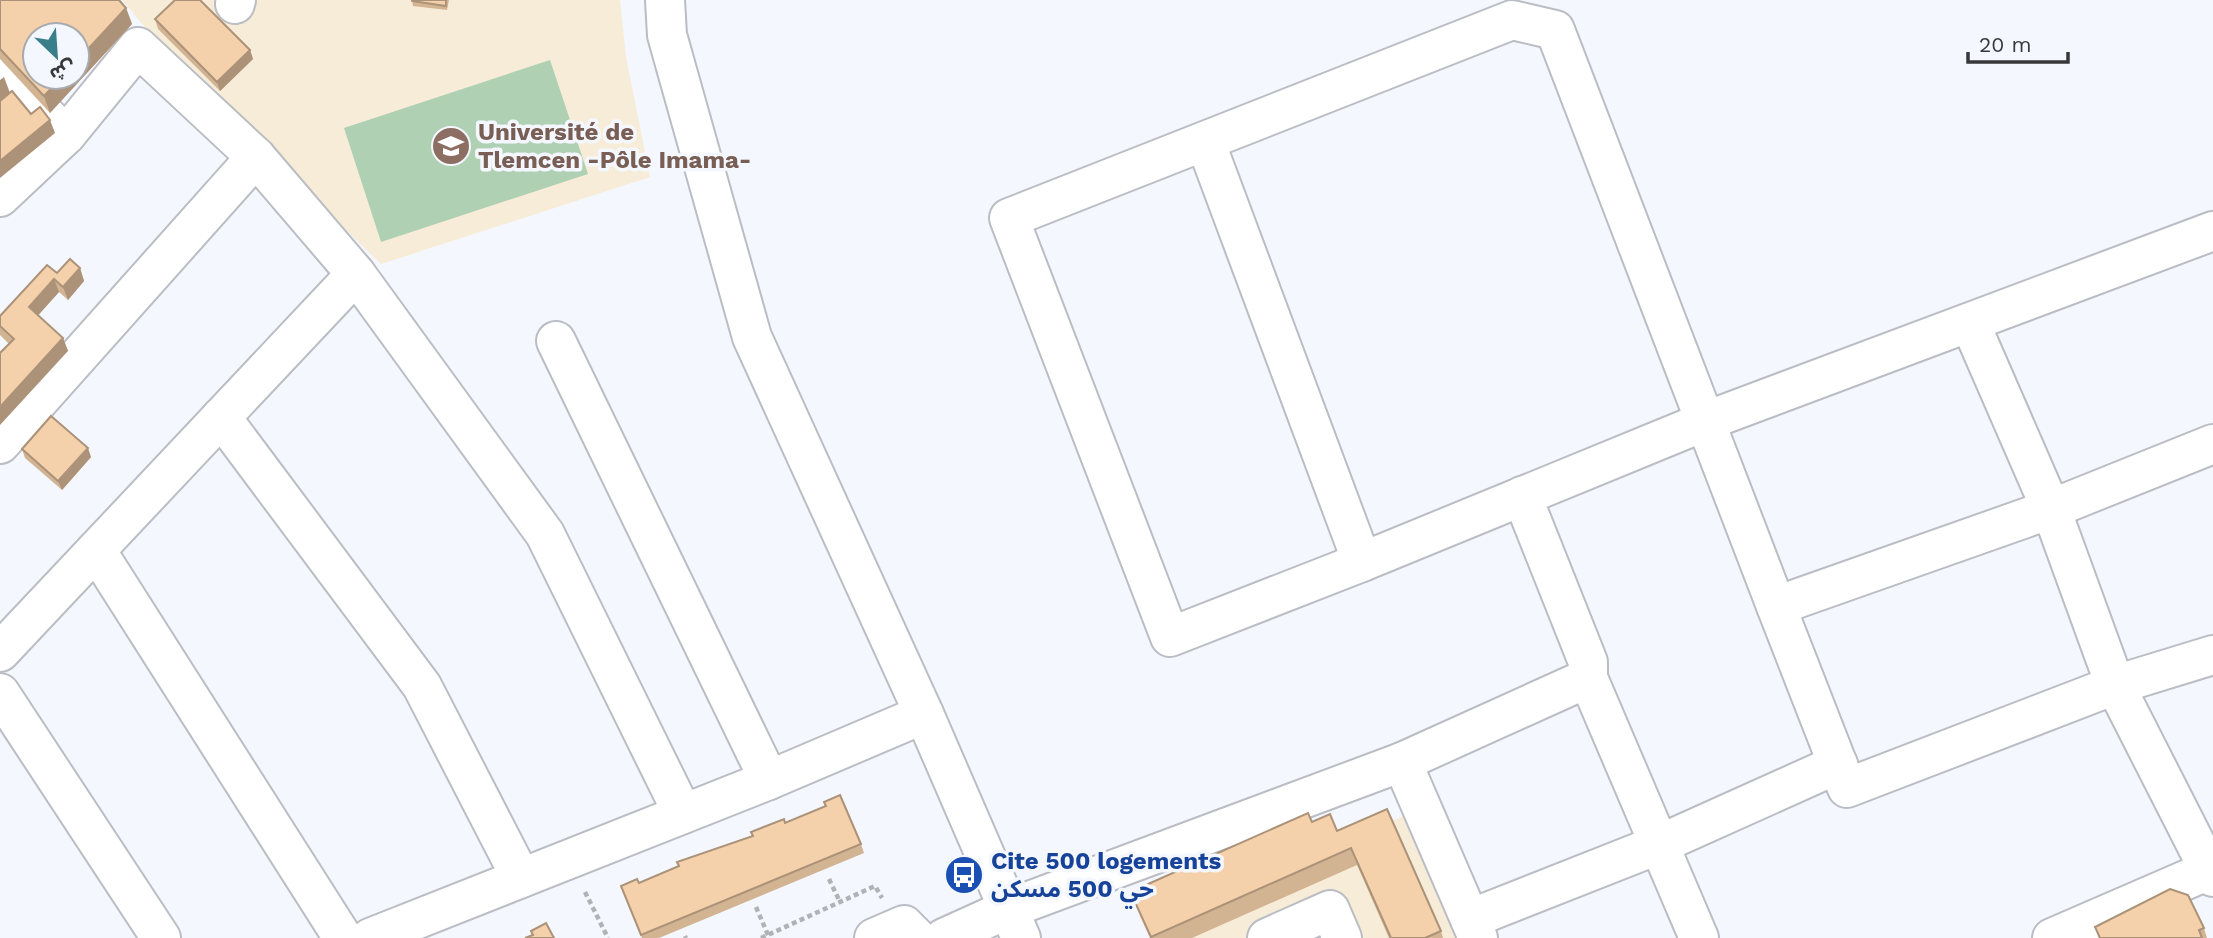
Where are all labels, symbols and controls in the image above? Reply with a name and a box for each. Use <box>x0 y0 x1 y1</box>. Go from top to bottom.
north arrow <box>21 21 91 91</box>
scale bar <box>1968 21 2068 65</box>
text: 20 m <box>1979 32 2031 57</box>
text: ش <box>46 55 80 87</box>
place label: Université de Tlemcen -Pôle Imama- <box>478 118 751 174</box>
school or university icon: Université de Tlemcen -Pôle Imama- <box>430 125 472 167</box>
place label: Cite 500 logements حي 500 مسكن <box>991 847 1222 909</box>
bus stop icon: Cite 500 logements حي 500 مسكن <box>943 854 985 896</box>

